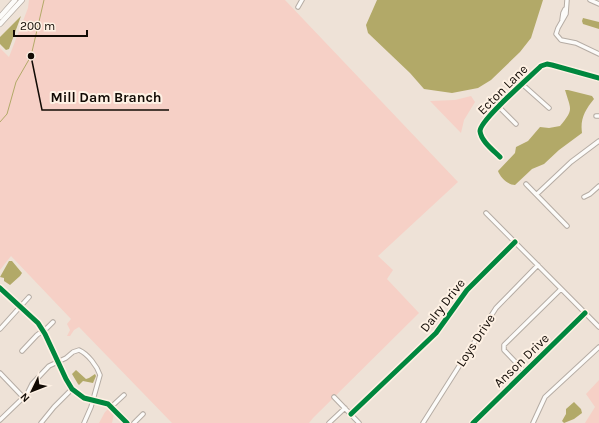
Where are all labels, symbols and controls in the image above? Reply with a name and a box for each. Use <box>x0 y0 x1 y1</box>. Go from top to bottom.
scale bar <box>14 12 87 38</box>
text: 200 m <box>20 19 55 33</box>
street label: Ecton Lane <box>474 61 531 118</box>
callout: Mill Dam Branch <box>42 84 169 110</box>
text: Mill Dam Branch <box>50 89 162 106</box>
street label: Dalry Drive <box>417 275 468 335</box>
street label: Loys Drive <box>453 311 498 369</box>
street label: Anson Drive <box>491 330 552 390</box>
north arrow <box>12 371 52 411</box>
text: N <box>18 390 32 405</box>

